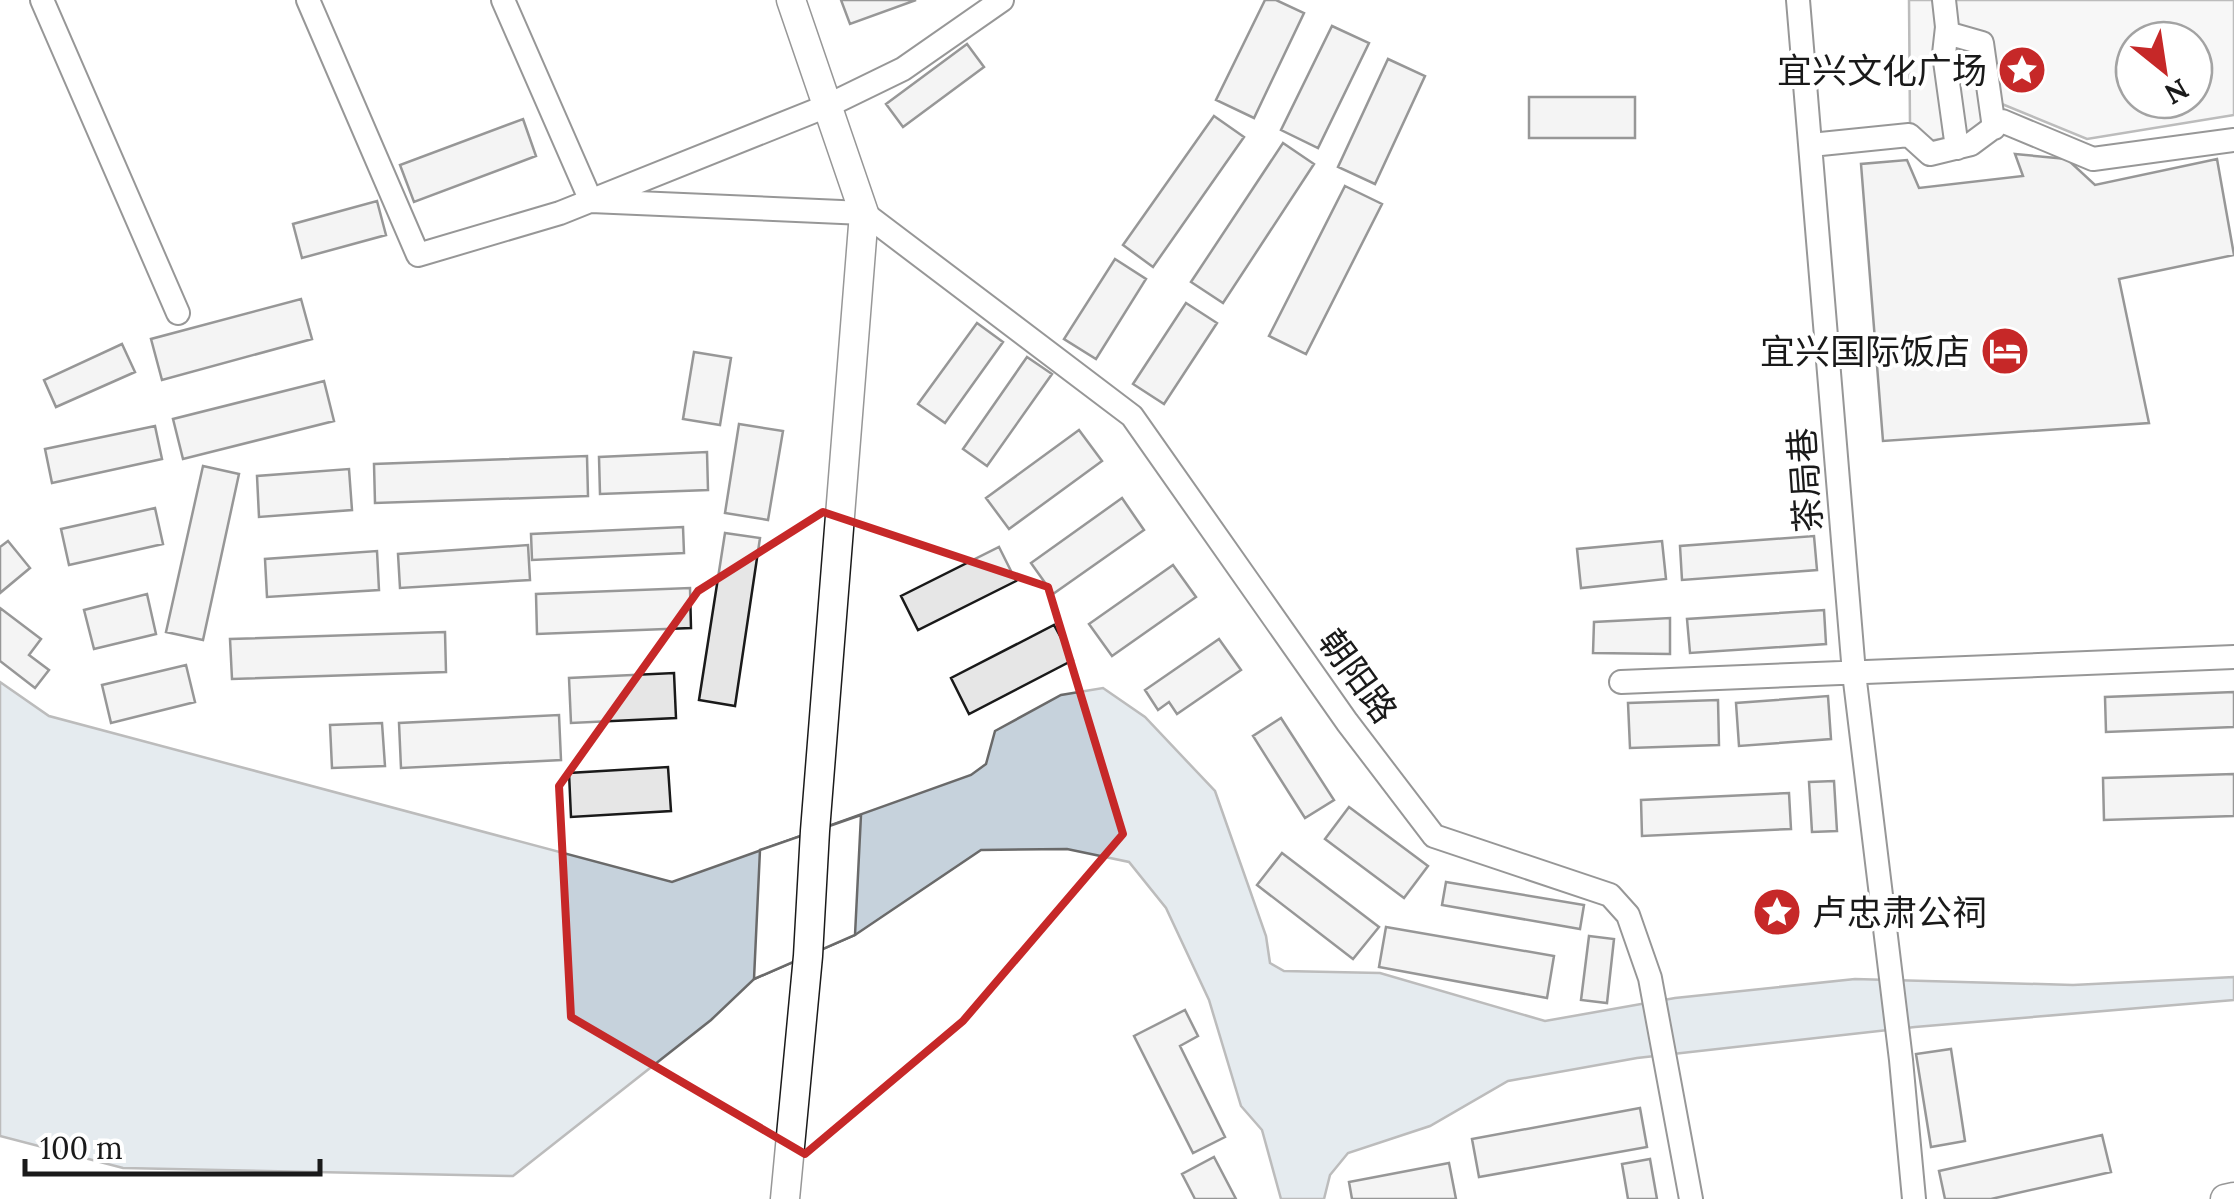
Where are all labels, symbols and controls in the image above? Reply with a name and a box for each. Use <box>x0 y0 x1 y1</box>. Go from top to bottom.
north arrow <box>2114 20 2214 120</box>
place icon: 宜兴文化广场 <box>1996 44 2048 96</box>
place label: 宜兴文化广场 <box>1777 48 1987 93</box>
text: N <box>2158 71 2195 113</box>
hotel icon: 宜兴国际饭店 <box>1979 325 2031 377</box>
place label: 宜兴国际饭店 <box>1760 329 1970 374</box>
street label: 茶局巷 <box>1779 426 1831 534</box>
street label: 朝阳路 <box>1309 620 1407 732</box>
place icon: 卢忠肃公祠 <box>1751 886 1803 938</box>
place label: 卢忠肃公祠 <box>1812 890 1987 935</box>
scale bar <box>25 1114 320 1176</box>
text: 100 m <box>40 1129 123 1167</box>

